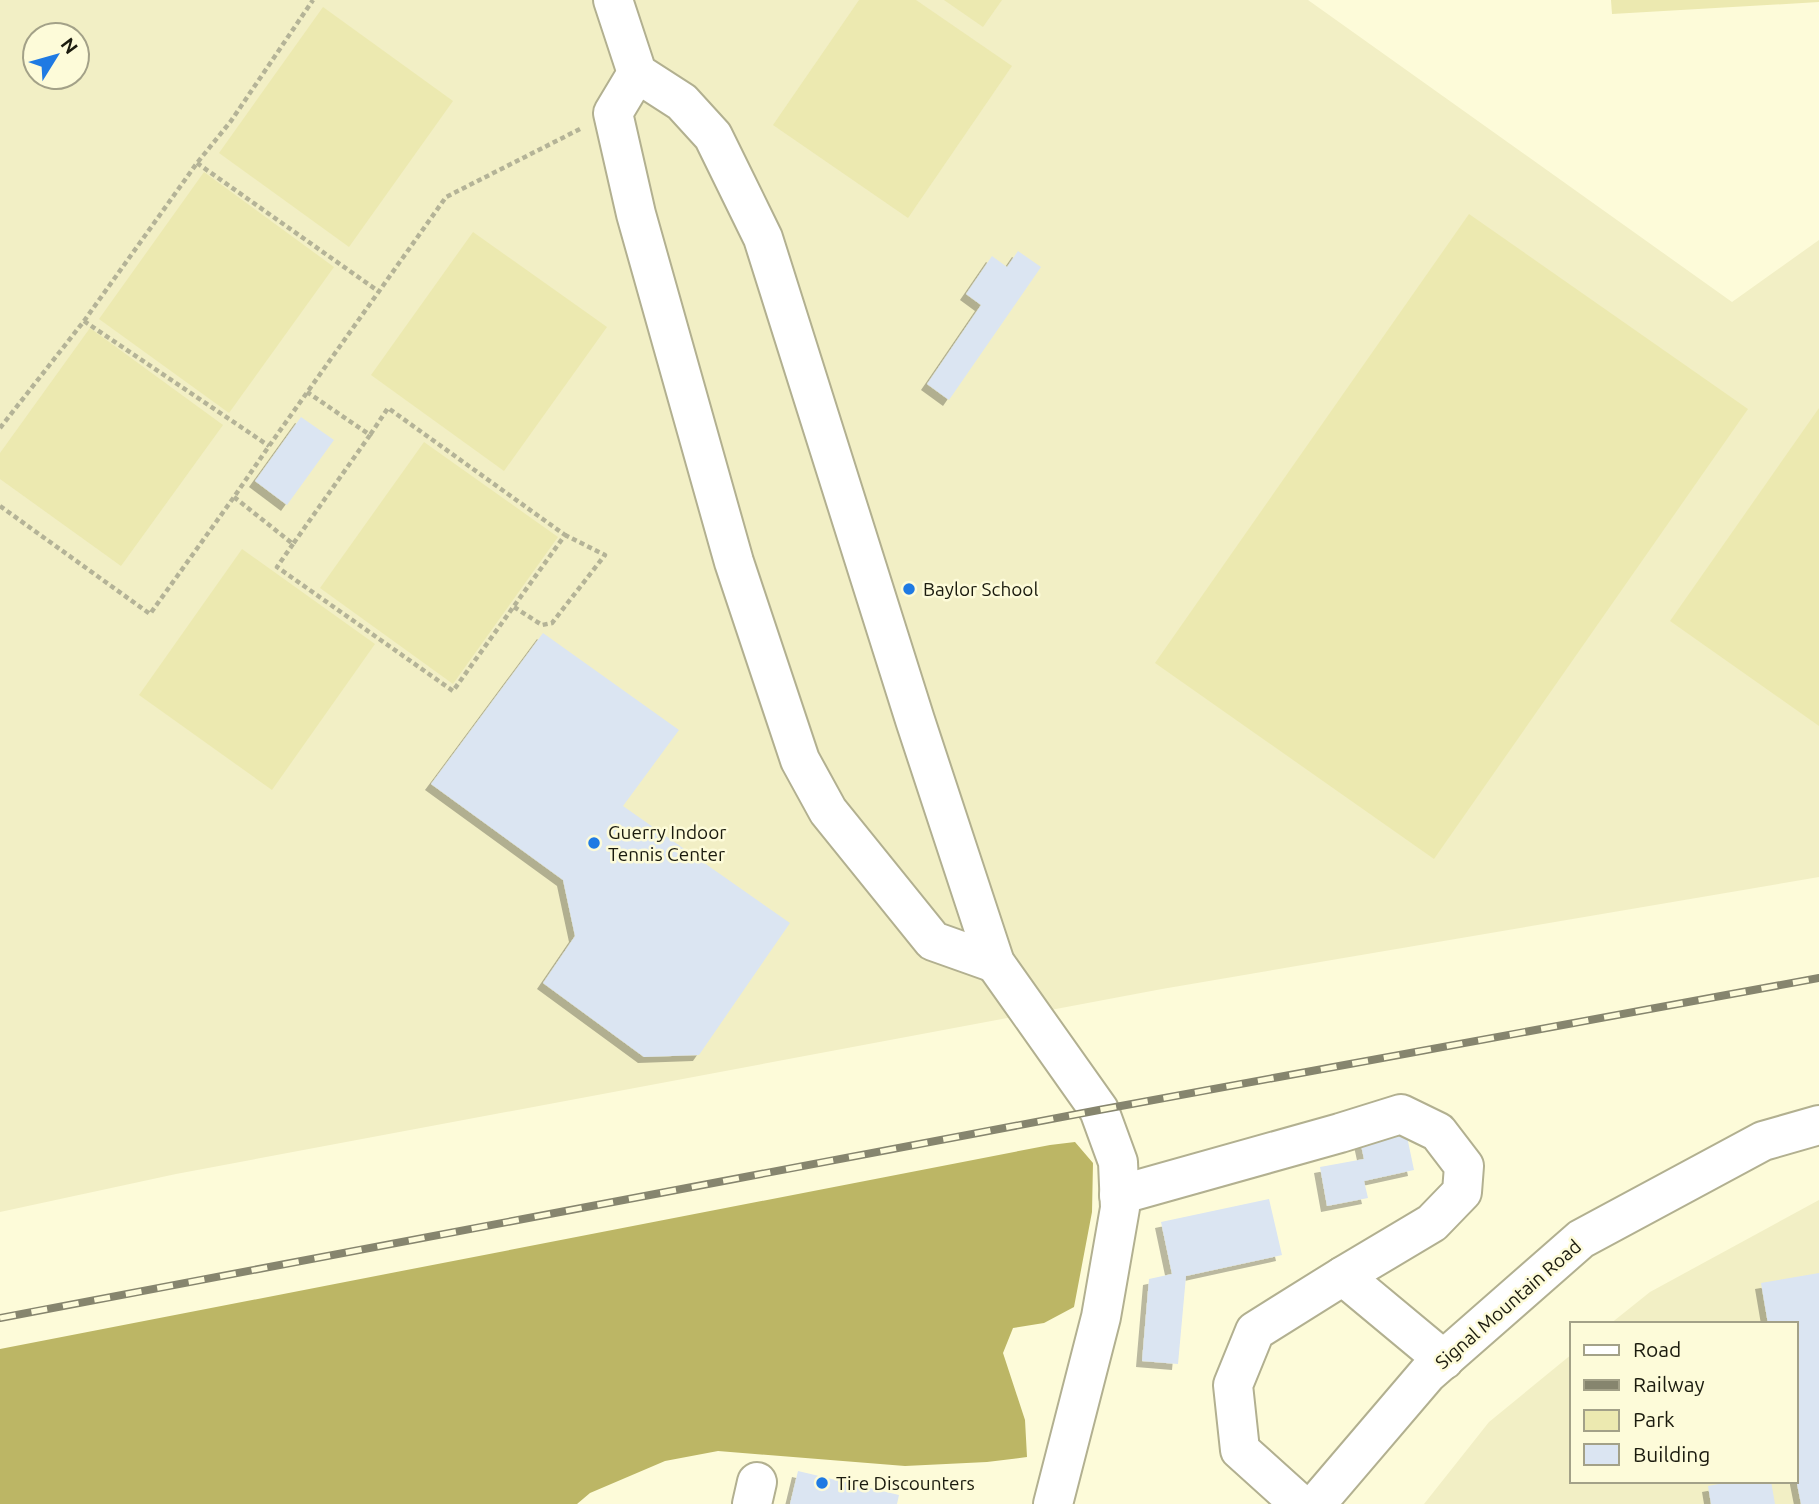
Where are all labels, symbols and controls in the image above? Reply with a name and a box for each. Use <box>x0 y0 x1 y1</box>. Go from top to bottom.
north arrow <box>21 21 91 91</box>
text: N <box>57 33 83 58</box>
place label: Baylor School <box>923 578 1038 600</box>
marker: Baylor School <box>901 581 917 597</box>
place label: Guerry Indoor Tennis Center <box>608 821 727 865</box>
marker: Guerry Indoor Tennis Center <box>586 835 602 851</box>
street label: Signal Mountain Road <box>1431 1235 1585 1373</box>
legend <box>1570 1322 1798 1483</box>
text: Road <box>1633 1337 1681 1361</box>
text: Railway <box>1633 1372 1705 1396</box>
text: Park <box>1633 1407 1675 1431</box>
text: Building <box>1633 1442 1710 1466</box>
place label: Tire Discounters <box>836 1472 975 1494</box>
marker: Tire Discounters <box>814 1475 830 1491</box>

